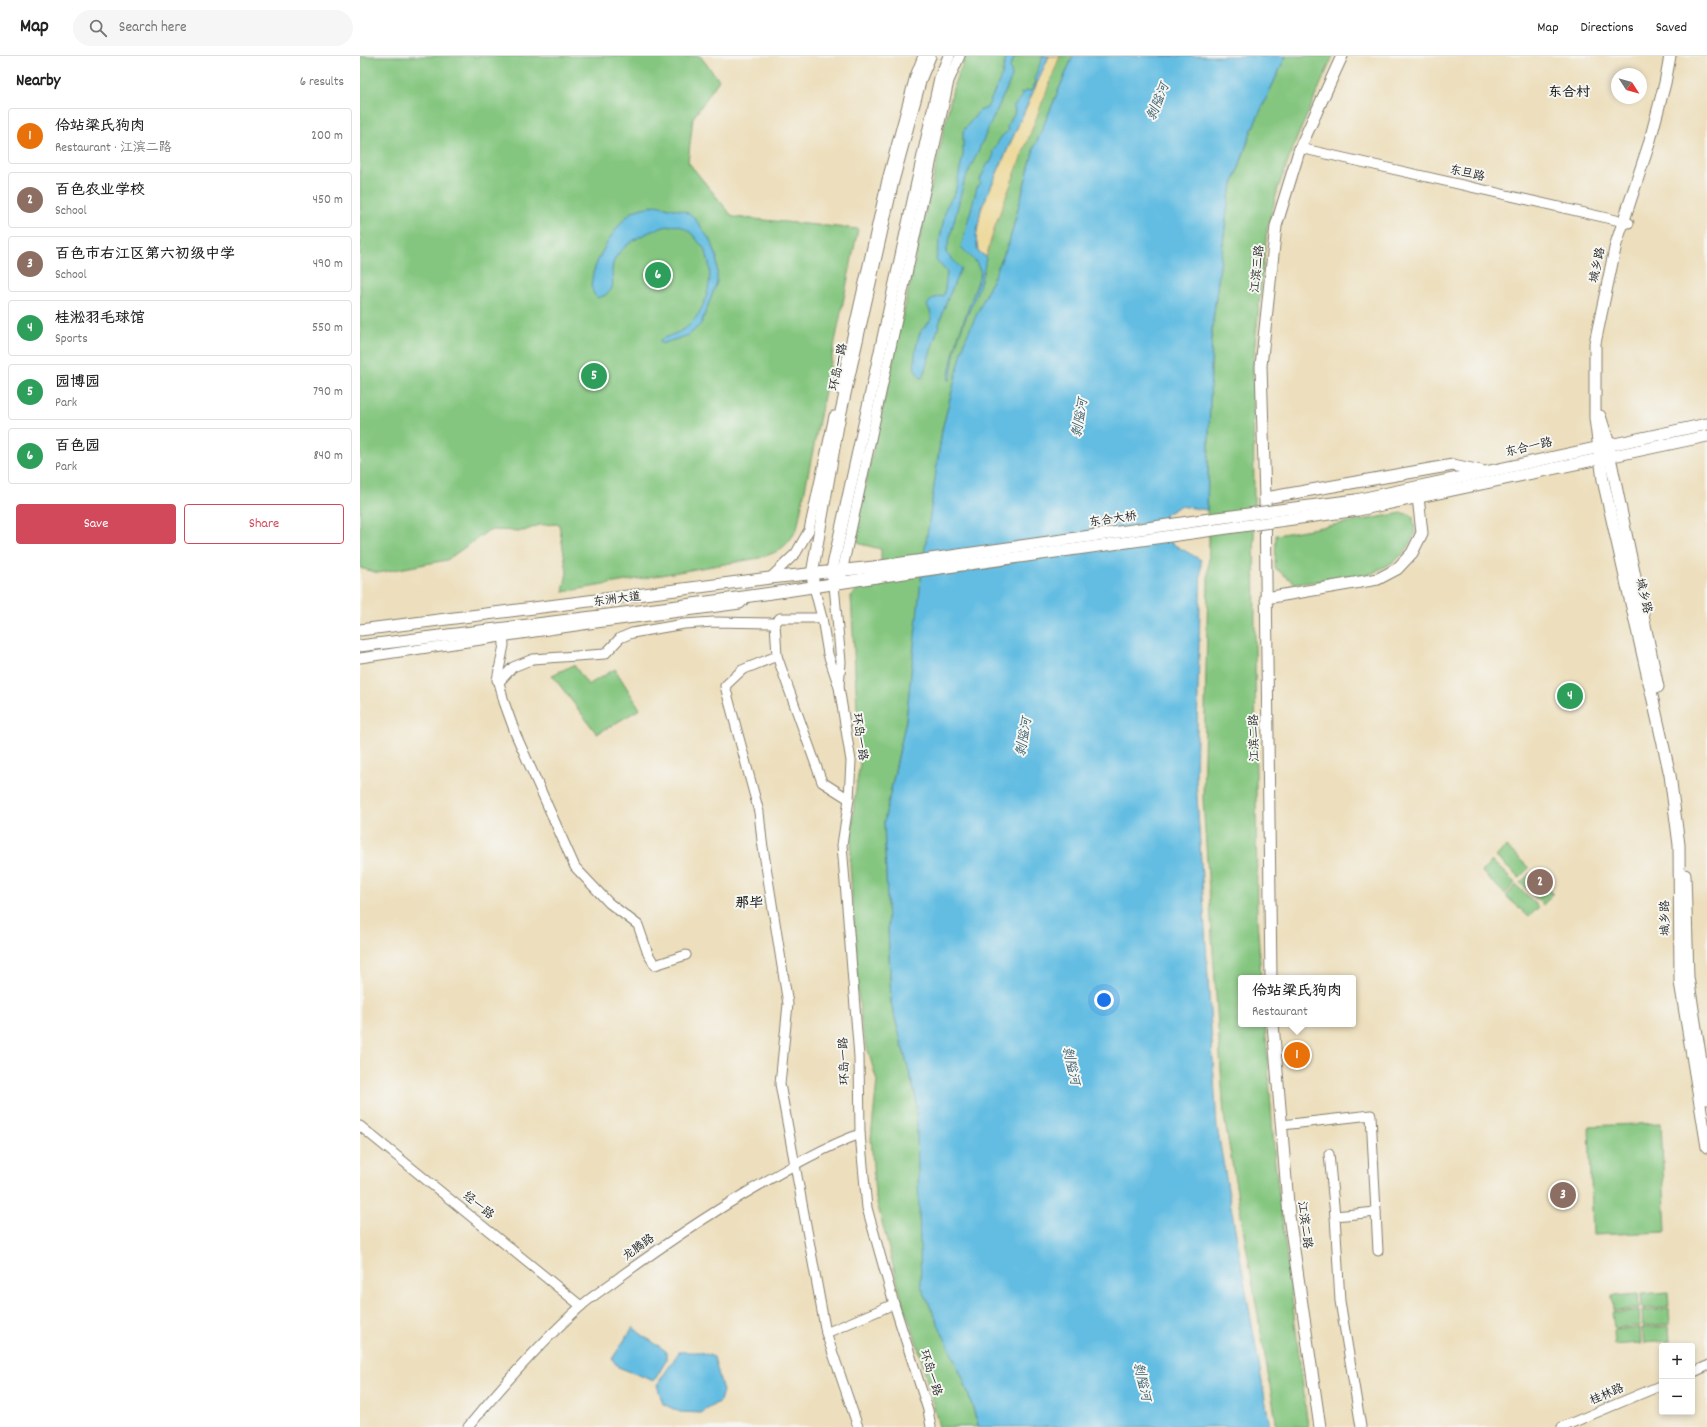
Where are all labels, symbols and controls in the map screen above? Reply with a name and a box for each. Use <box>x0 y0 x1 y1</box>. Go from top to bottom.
search box <box>73 10 353 46</box>
text: Map <box>20 14 49 41</box>
icon: search <box>87 17 109 39</box>
text: Search here <box>119 17 187 39</box>
text: Map <box>1537 18 1559 38</box>
text: Directions <box>1581 18 1634 38</box>
text: Saved <box>1656 18 1687 38</box>
north arrow <box>1611 68 1647 104</box>
text: Nearby <box>16 70 60 94</box>
text: 6 results <box>300 73 344 92</box>
water label: 剥隘河 <box>1143 79 1176 124</box>
district label: 东合村 <box>1548 83 1590 103</box>
text: 伶站梁氏狗肉 <box>55 116 145 138</box>
text: 1 <box>29 127 31 146</box>
text: 200 m <box>311 127 343 146</box>
text: Restaurant · 江滨二路 <box>55 139 172 158</box>
street label: 东旦路 <box>1448 162 1486 186</box>
text: 百色农业学校 <box>55 180 145 202</box>
text: 2 <box>27 191 33 210</box>
text: 450 m <box>313 191 343 210</box>
text: School <box>55 202 87 221</box>
text: 百色市右江区第六初级中学 <box>55 244 235 266</box>
street label: 江滨三路 <box>1247 244 1269 294</box>
street label: 城乡路 <box>1586 246 1610 284</box>
text: 3 <box>27 255 33 274</box>
text: 490 m <box>313 255 343 274</box>
pin: 6 <box>645 260 671 290</box>
text: School <box>55 266 87 285</box>
text: 桂淞羽毛球馆 <box>55 308 145 330</box>
text: 4 <box>27 319 33 338</box>
text: 550 m <box>312 319 343 338</box>
text: Sports <box>55 330 88 349</box>
street label: 环岛一路 <box>826 342 852 392</box>
pin: 5 <box>581 361 607 391</box>
text: 园博园 <box>55 372 100 394</box>
text: 5 <box>27 383 33 402</box>
text: 790 m <box>313 383 343 402</box>
text: Park <box>55 394 77 413</box>
water label: 剥隘河 <box>1068 395 1094 439</box>
street label: 东合一路 <box>1504 434 1554 462</box>
text: 百色园 <box>55 436 100 458</box>
text: 6 <box>27 447 33 466</box>
text: 840 m <box>313 447 343 466</box>
text: Park <box>55 458 77 477</box>
button: Save <box>16 504 176 544</box>
button: Share <box>184 504 344 544</box>
street label: 东合大桥 <box>1088 508 1139 532</box>
street label: 城乡路 <box>1631 577 1655 615</box>
street label: 东洲大道 <box>592 589 642 611</box>
pin: 4 <box>1557 681 1583 711</box>
street label: 环岛一路 <box>847 712 871 762</box>
water label: 剥隘河 <box>1012 714 1038 758</box>
street label: 江滨二路 <box>1246 714 1264 762</box>
pin: 2 <box>1527 867 1553 897</box>
district label: 那毕 <box>735 894 763 914</box>
street label: 城乡路 <box>1657 900 1675 936</box>
popup <box>1238 975 1356 1027</box>
text: 伶站梁氏狗肉 <box>1252 981 1342 1003</box>
your location <box>1094 990 1114 1010</box>
text: Restaurant <box>1252 1003 1308 1022</box>
street label: 环岛一路 <box>836 1037 854 1085</box>
pin: 1 <box>1284 1040 1310 1070</box>
water label: 剥隘河 <box>1056 1045 1084 1089</box>
pin: 3 <box>1550 1180 1576 1210</box>
street label: 经一路 <box>459 1188 497 1224</box>
street label: 江滨二路 <box>1293 1200 1315 1250</box>
street label: 龙腾路 <box>619 1231 659 1265</box>
map controls <box>1659 1343 1695 1415</box>
button: + <box>1659 1343 1695 1379</box>
street label: 环岛一路 <box>914 1348 946 1398</box>
water label: 剥隘河 <box>1127 1361 1155 1405</box>
button: − <box>1659 1379 1695 1415</box>
street label: 桂林路 <box>1587 1380 1627 1410</box>

